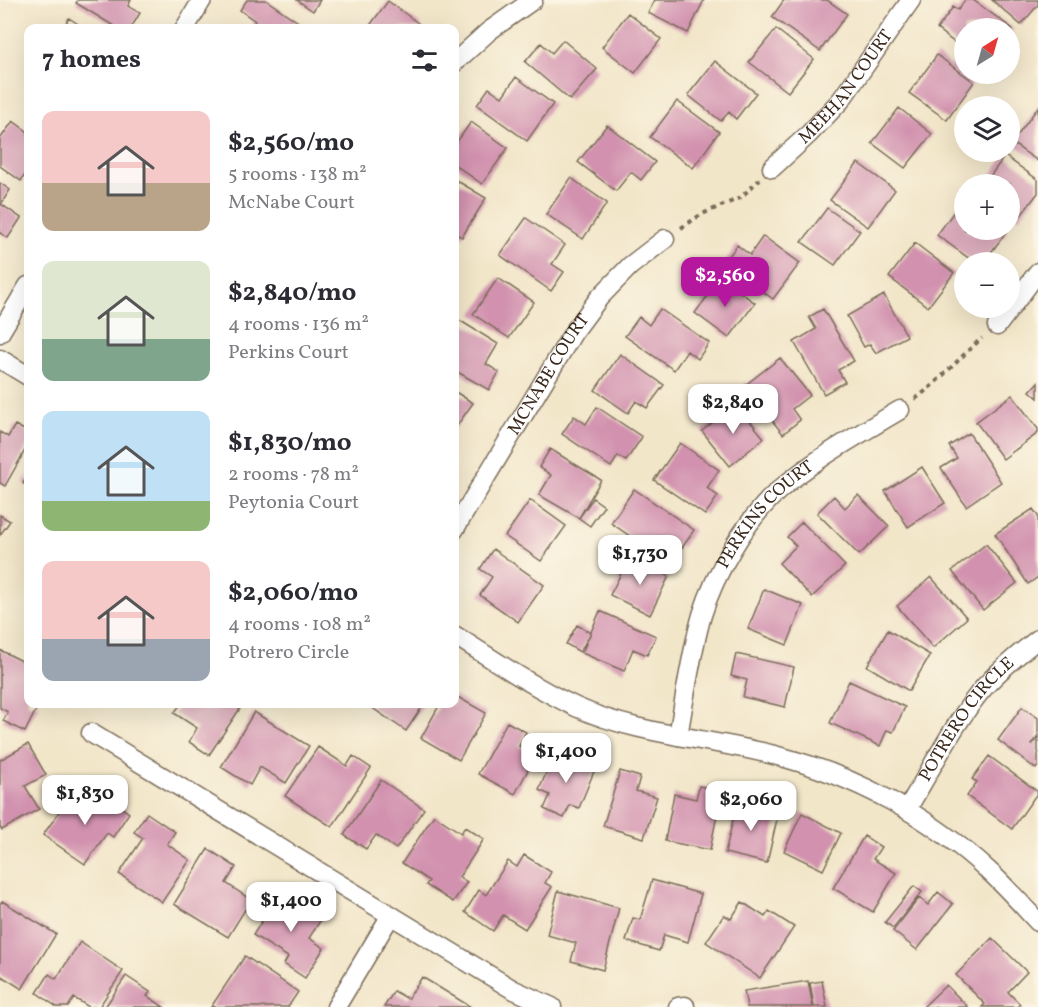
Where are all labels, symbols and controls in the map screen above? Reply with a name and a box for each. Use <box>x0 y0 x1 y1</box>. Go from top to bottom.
north arrow <box>954 18 1020 84</box>
map controls <box>954 18 1020 318</box>
street label: MEEHAN COURT <box>793 24 899 150</box>
text: 7 homes <box>42 42 141 78</box>
icon: filters <box>408 44 441 77</box>
button: layers <box>954 96 1020 162</box>
text: $2,560/mo <box>228 125 354 161</box>
icon: home <box>90 135 162 207</box>
text: 5 rooms · 138 m² <box>228 161 367 189</box>
button: + <box>954 174 1020 240</box>
text: McNabe Court <box>228 189 355 217</box>
button: − <box>954 252 1020 318</box>
pin: $2,560 <box>676 257 774 308</box>
text: $2,560 <box>695 262 755 290</box>
text: $2,840/mo <box>228 275 356 311</box>
icon: home <box>90 285 162 357</box>
street label: MCNABE COURT <box>502 308 596 440</box>
text: 4 rooms · 136 m² <box>228 311 369 339</box>
text: Perkins Court <box>228 339 349 367</box>
pin: $2,840 <box>684 384 782 435</box>
text: $2,840 <box>702 389 764 417</box>
text: $1,830/mo <box>228 425 352 461</box>
icon: home <box>90 435 162 507</box>
street label: PERKINS COURT <box>711 454 819 573</box>
text: 2 rooms · 78 m² <box>228 461 359 489</box>
text: Peytonia Court <box>228 489 359 517</box>
pin: $1,730 <box>591 535 689 586</box>
text: $1,730 <box>612 540 668 568</box>
text: $2,060/mo <box>228 575 358 611</box>
icon: home <box>90 585 162 657</box>
text: 4 rooms · 108 m² <box>228 611 371 639</box>
text: Potrero Circle <box>228 639 349 667</box>
street label: POTRERO CIRCLE <box>913 651 1020 786</box>
pin: $1,400 <box>517 733 615 784</box>
text: $1,400 <box>535 738 597 766</box>
pin: $1,830 <box>36 775 134 826</box>
text: $1,830 <box>56 780 114 808</box>
pin: $2,060 <box>702 781 800 832</box>
text: $2,060 <box>719 786 783 814</box>
pin: $1,400 <box>242 882 340 933</box>
text: $1,400 <box>260 887 322 915</box>

